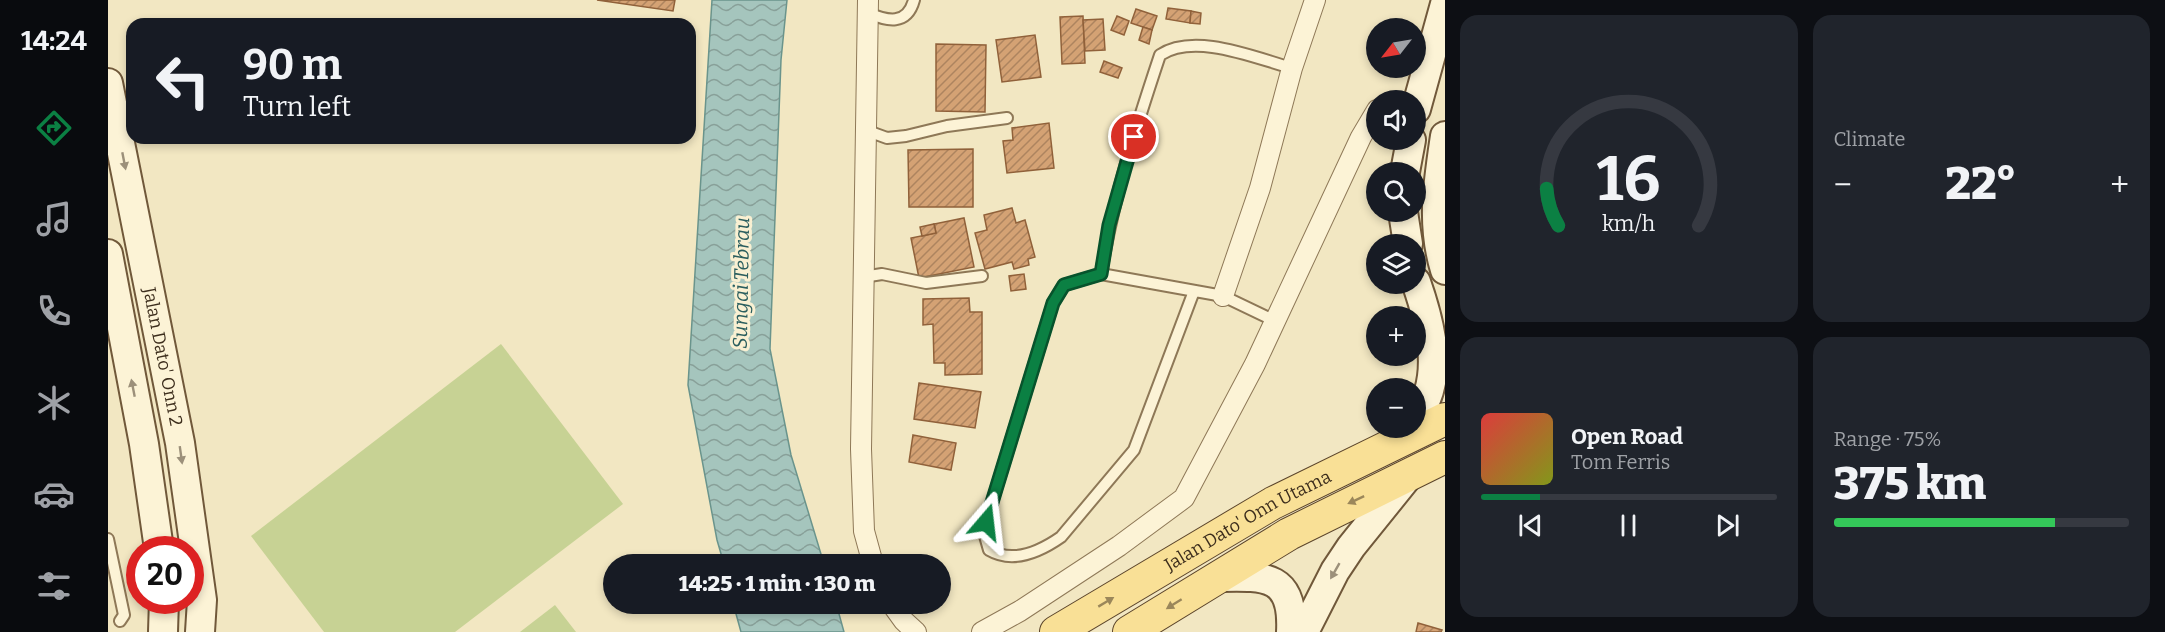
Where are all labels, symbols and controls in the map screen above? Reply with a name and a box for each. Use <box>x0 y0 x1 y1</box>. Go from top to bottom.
north arrow <box>1366 18 1426 78</box>
map controls <box>1366 18 1426 438</box>
text: 14:24 <box>21 25 87 57</box>
text: 90 m <box>243 40 342 90</box>
icon: left <box>144 42 222 120</box>
button: sound <box>1366 90 1426 150</box>
text: Turn left <box>243 91 351 123</box>
icon: directions <box>33 107 75 149</box>
pin <box>1108 111 1159 162</box>
icon: arrive <box>1117 120 1150 153</box>
text: Climate <box>1834 127 1905 151</box>
text: 16 <box>1597 142 1661 217</box>
one-way arrow <box>119 152 129 170</box>
text: 22° <box>1945 157 2017 211</box>
button: search <box>1366 162 1426 222</box>
text: − <box>1834 165 1852 205</box>
text: + <box>2110 165 2129 205</box>
icon: music <box>33 198 75 240</box>
text: km/h <box>1602 211 1655 237</box>
water label: Sungai Tebrau <box>728 217 754 349</box>
button: layers <box>1366 234 1426 294</box>
street label: Jalan Dato' Onn 2 <box>138 284 187 428</box>
icon: phone <box>33 290 75 332</box>
button: + <box>1366 306 1426 366</box>
one-way arrow <box>128 378 137 397</box>
button: − <box>1366 378 1426 438</box>
icon: climate <box>33 382 75 424</box>
text: Open Road <box>1571 423 1683 450</box>
text: Range · 75% <box>1834 427 1941 451</box>
one-way arrow <box>177 446 186 465</box>
text: Tom Ferris <box>1571 450 1670 474</box>
text: 375 km <box>1834 457 1986 511</box>
street label: Jalan Dato' Onn Utama <box>1160 465 1335 576</box>
icon: car <box>33 473 75 515</box>
position arrow <box>954 490 1018 554</box>
one-way arrow <box>1347 495 1364 504</box>
icon: previous <box>1514 509 1547 542</box>
icon: pause <box>1612 509 1645 542</box>
icon: next <box>1711 509 1744 542</box>
speed limit sign: 20 <box>126 536 204 614</box>
one-way arrow <box>1330 563 1341 579</box>
icon: filters <box>33 565 75 607</box>
text: 14:25 · 1 min · 130 m <box>679 570 875 597</box>
one-way arrow <box>1098 596 1114 607</box>
one-way arrow <box>1166 599 1182 610</box>

